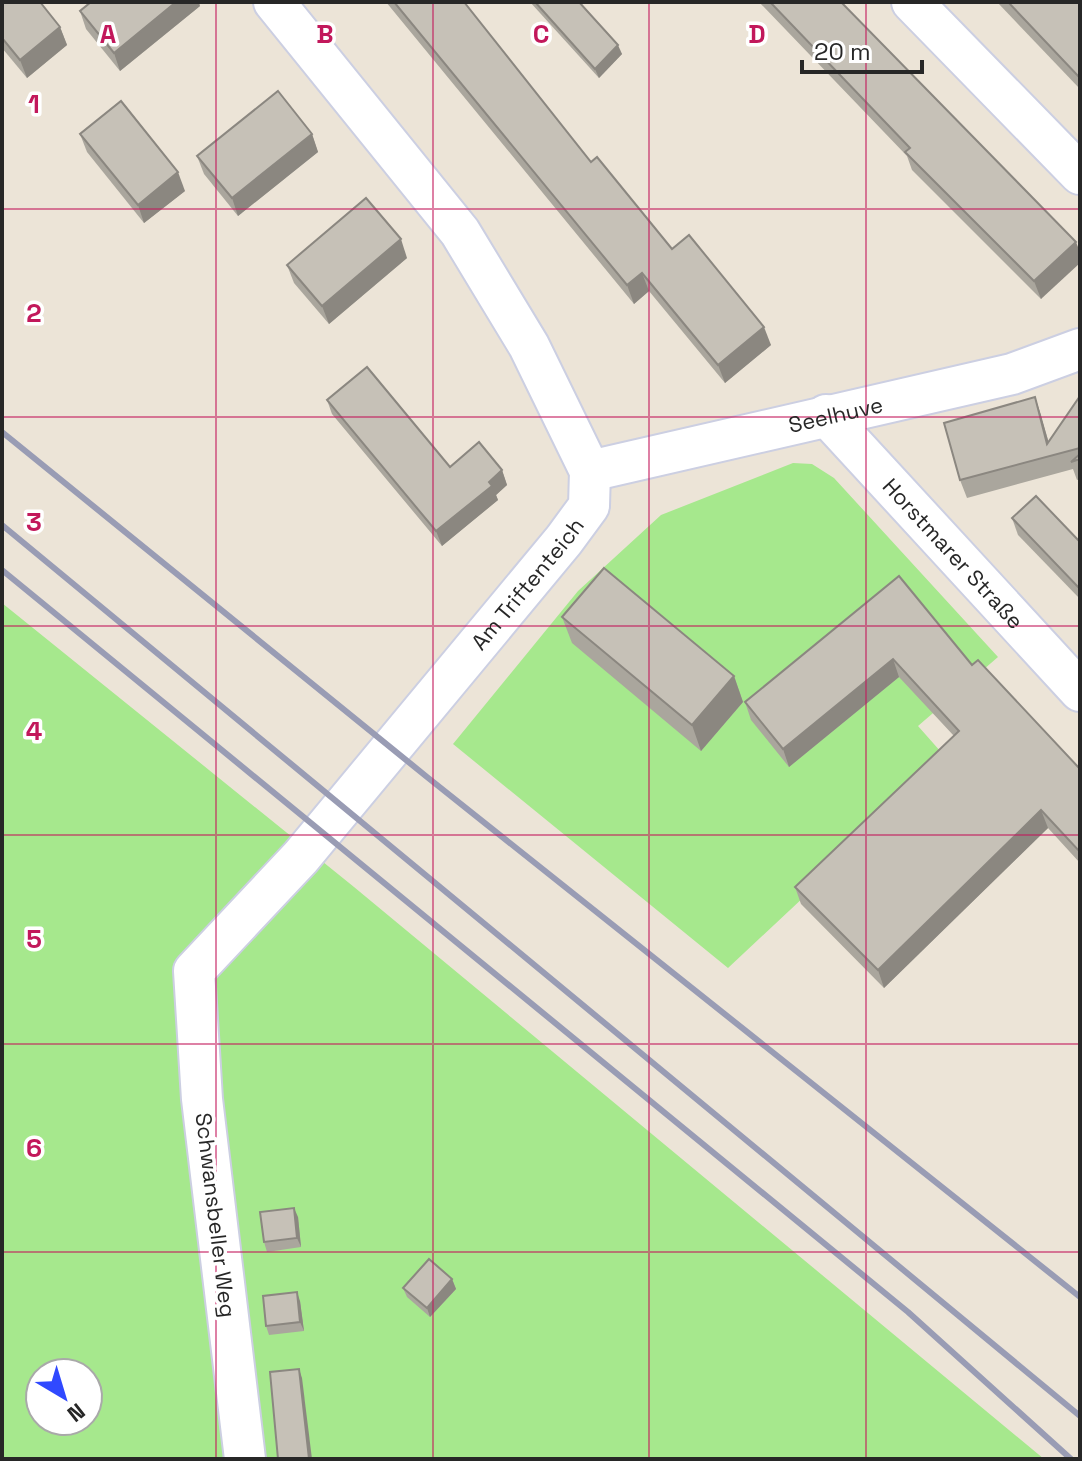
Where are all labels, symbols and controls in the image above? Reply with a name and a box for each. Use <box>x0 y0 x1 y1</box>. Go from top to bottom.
text: A <box>100 17 117 51</box>
text: B <box>316 17 334 51</box>
text: C <box>533 17 549 51</box>
text: D <box>748 17 766 51</box>
scale bar <box>802 24 922 74</box>
text: 20 m <box>814 36 871 67</box>
text: 1 <box>28 87 40 121</box>
text: 2 <box>26 296 42 330</box>
street label: Seelhuve <box>786 390 886 439</box>
street label: Horstmarer Straße <box>877 472 1030 635</box>
text: 3 <box>26 505 42 539</box>
street label: Am Triftenteich <box>465 512 590 656</box>
text: 4 <box>26 714 42 748</box>
text: 5 <box>26 922 42 956</box>
street label: Schwansbeller Weg <box>190 1111 242 1319</box>
text: 6 <box>26 1131 42 1165</box>
north arrow <box>24 1357 104 1437</box>
text: N <box>62 1397 91 1428</box>

